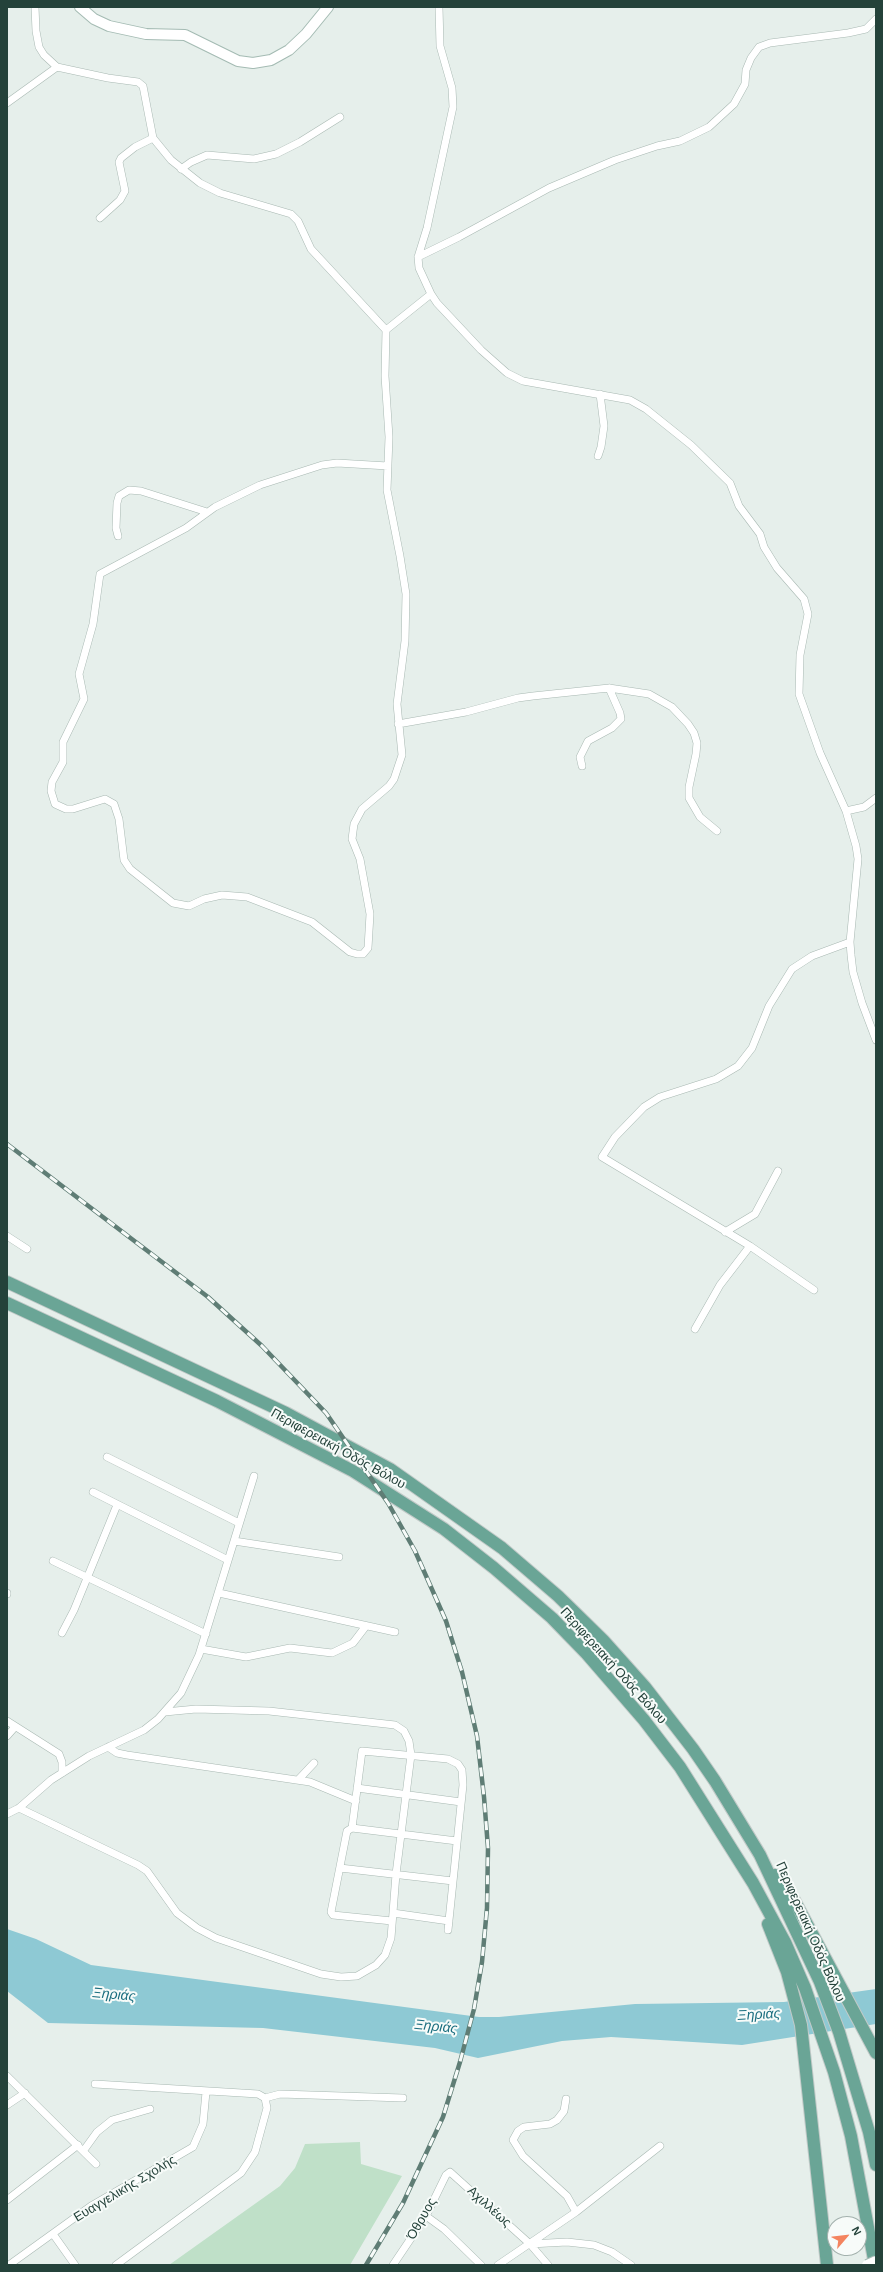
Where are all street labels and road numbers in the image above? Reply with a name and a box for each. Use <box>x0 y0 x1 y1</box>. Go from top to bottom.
street label: Περιφερειακή Οδός Βόλου <box>268 1405 408 1493</box>
street label: Περιφερειακή Οδός Βόλου <box>557 1605 669 1727</box>
street label: Περιφερειακή Οδός Βόλου <box>772 1860 848 2004</box>
street label: Ευαγγελικής Σχολής <box>71 2152 179 2226</box>
street label: Αχιλλέως <box>464 2183 514 2231</box>
street label: Όθρυος <box>404 2195 440 2243</box>

